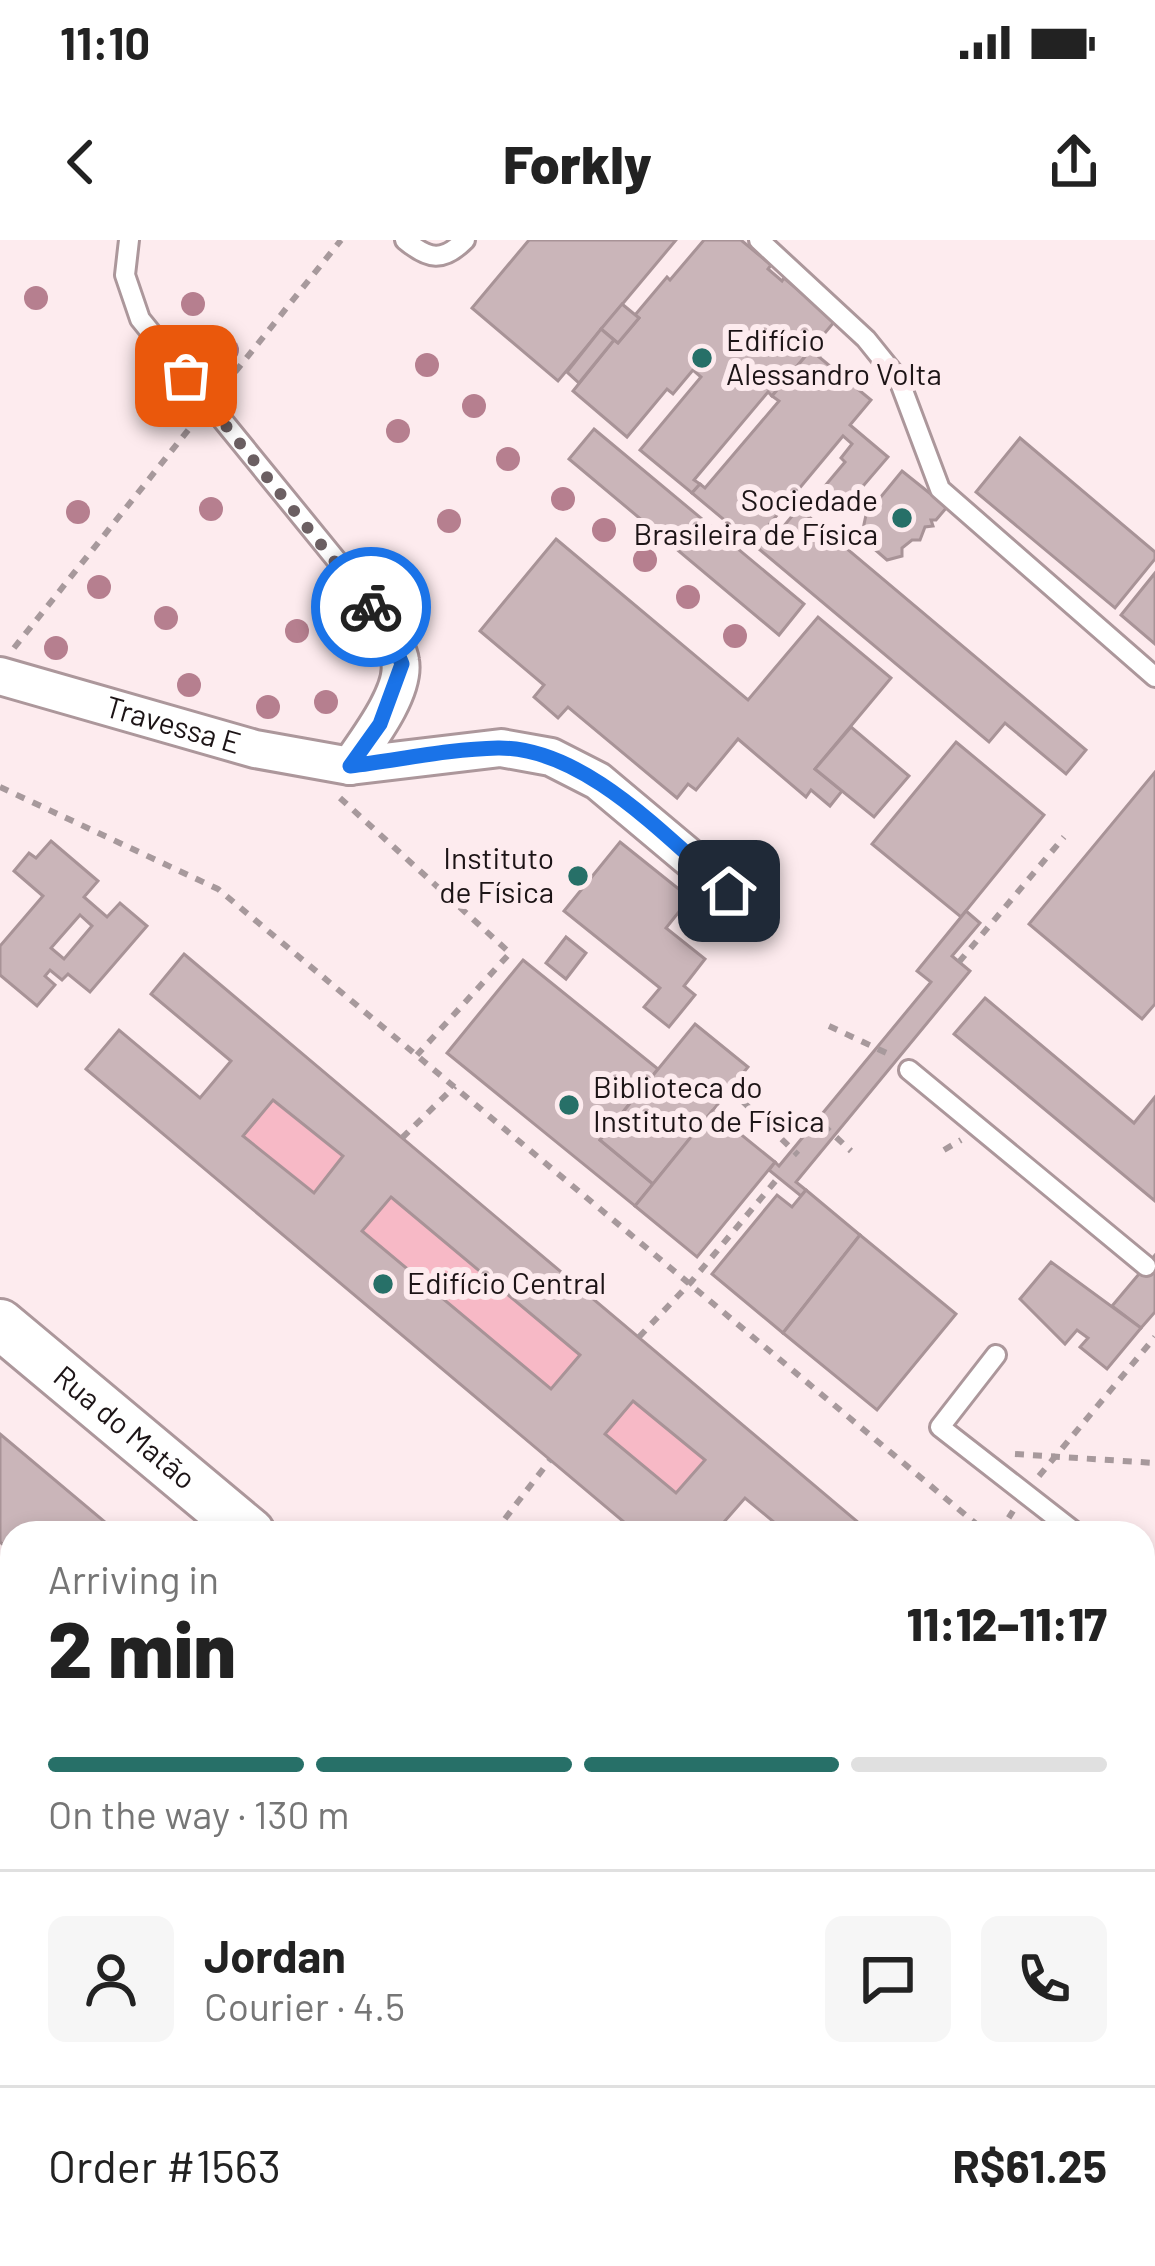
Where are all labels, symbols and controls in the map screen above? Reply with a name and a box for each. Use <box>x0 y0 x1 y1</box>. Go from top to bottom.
text: 11:10 <box>60 15 150 69</box>
icon: back <box>48 129 114 195</box>
icon: share <box>1041 129 1107 195</box>
text: Forkly <box>503 130 652 195</box>
place label: Edifício Alessandro Volta <box>726 321 942 391</box>
pin <box>135 325 237 427</box>
icon: bag <box>153 343 219 409</box>
marker: Edifício Alessandro Volta <box>689 345 715 371</box>
place label: Sociedade Brasileira de Física <box>633 481 878 551</box>
marker: Sociedade Brasileira de Física <box>889 505 915 531</box>
courier <box>311 547 431 667</box>
icon: bike <box>338 574 404 640</box>
street label: Travessa E <box>102 687 245 760</box>
place label: Instituto de Física <box>439 839 554 909</box>
pin <box>678 840 780 942</box>
icon: home <box>696 858 762 924</box>
marker: Instituto de Física <box>565 863 591 889</box>
place label: Biblioteca do Instituto de Física <box>593 1068 825 1138</box>
marker: Biblioteca do Instituto de Física <box>556 1092 582 1118</box>
place label: Edifício Central <box>407 1264 606 1300</box>
marker: Edifício Central <box>370 1271 396 1297</box>
street label: Rua do Matão <box>47 1357 204 1496</box>
text: Arriving in <box>48 1555 219 1602</box>
text: 11:12–11:17 <box>907 1596 1107 1650</box>
text: 2 min <box>48 1600 236 1694</box>
text: On the way · 130 m <box>48 1790 350 1837</box>
button: person <box>48 1916 174 2042</box>
button: chat <box>825 1916 951 2042</box>
button: phone <box>981 1916 1107 2042</box>
text: Jordan <box>204 1928 346 1982</box>
text: Courier · 4.5 <box>204 1982 405 2029</box>
text: Order #1563 <box>48 2138 281 2192</box>
text: R$61.25 <box>952 2138 1107 2192</box>

